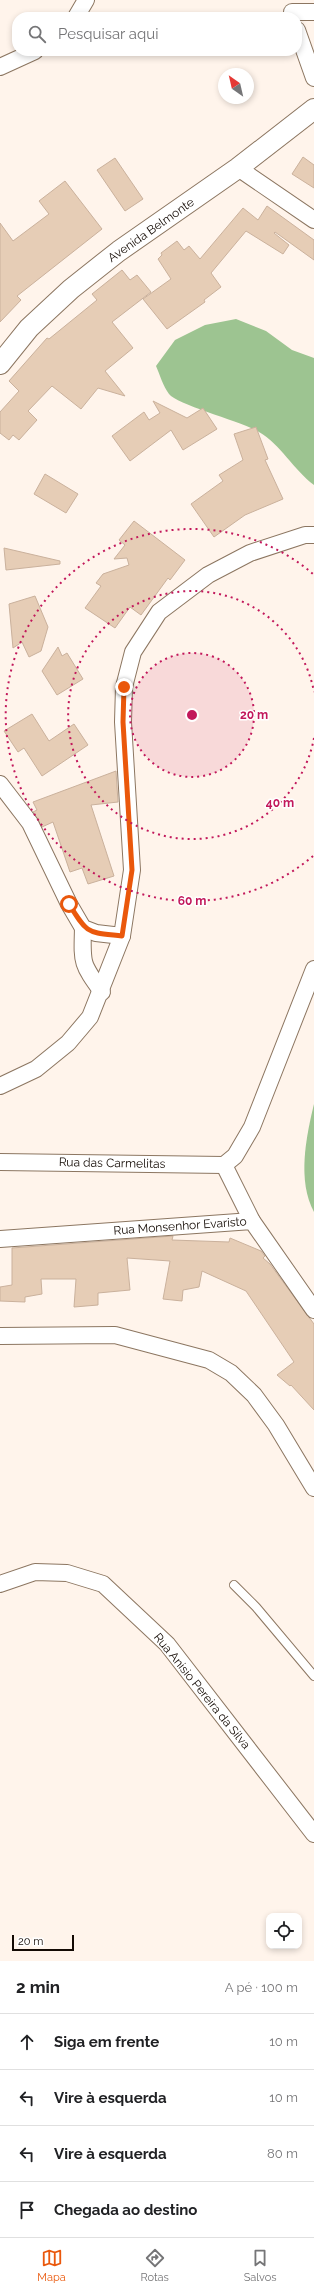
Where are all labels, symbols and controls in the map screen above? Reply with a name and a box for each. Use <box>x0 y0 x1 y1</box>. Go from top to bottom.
search box <box>12 12 302 56</box>
icon: search <box>26 23 48 45</box>
text: Pesquisar aqui <box>58 25 158 43</box>
north arrow <box>218 68 254 104</box>
street label: Avenida Belmonte <box>105 195 197 265</box>
route end <box>115 678 133 696</box>
centre of rings <box>185 708 199 722</box>
text: 20 m <box>240 708 268 722</box>
text: 40 m <box>266 796 294 810</box>
text: 60 m <box>178 894 206 908</box>
route start <box>60 895 78 913</box>
street label: Rua das Carmelitas <box>59 1155 166 1171</box>
street label: Rua Monsenhor Evaristo <box>113 1214 247 1238</box>
street label: Rua Anisio Pereira da Silva <box>151 1630 253 1752</box>
map controls <box>266 1913 302 1949</box>
button: locate <box>266 1913 302 1949</box>
scale bar <box>12 1933 74 1952</box>
text: 20 m <box>18 1935 43 1948</box>
text: 2 min <box>16 1977 60 1997</box>
text: A pé · 100 m <box>225 1980 298 1995</box>
icon: ahead <box>16 2031 38 2053</box>
text: Siga em frente <box>54 2033 159 2051</box>
text: 10 m <box>269 2034 298 2049</box>
icon: left <box>16 2087 38 2109</box>
text: Vire à esquerda <box>54 2089 167 2107</box>
text: 10 m <box>269 2090 298 2105</box>
icon: left <box>16 2143 38 2165</box>
text: Vire à esquerda <box>54 2145 167 2163</box>
text: 80 m <box>267 2146 298 2161</box>
icon: arrive <box>16 2199 38 2221</box>
text: Chegada ao destino <box>54 2201 197 2219</box>
tab: Mapa <box>37 2247 66 2284</box>
tab: Rotas <box>140 2247 169 2284</box>
tab: Salvos <box>244 2247 277 2284</box>

